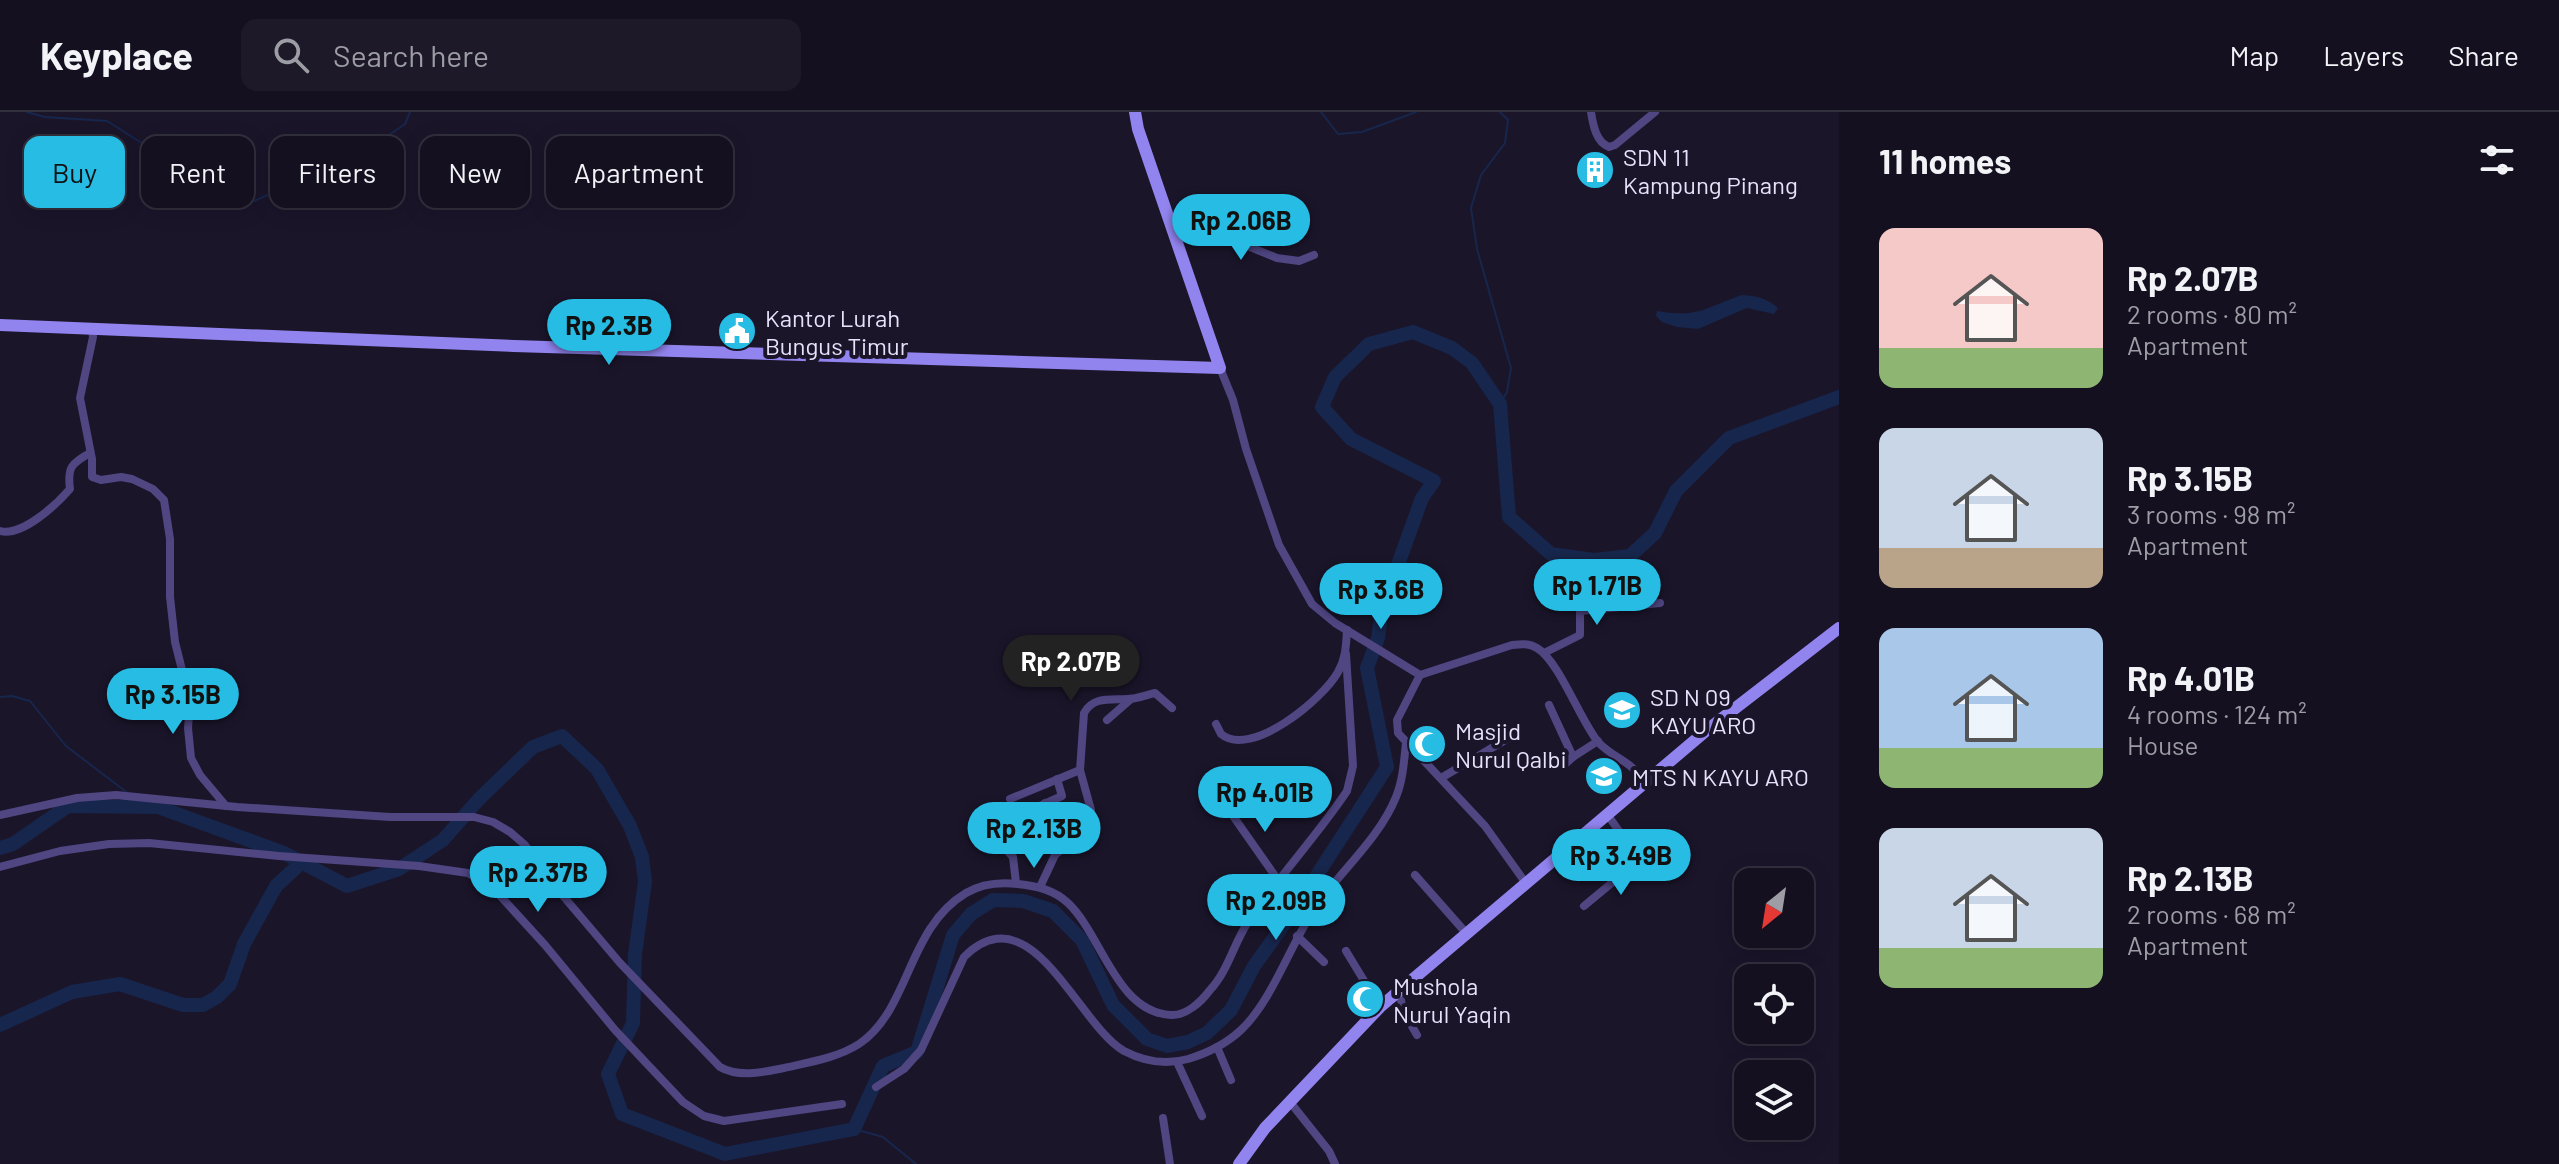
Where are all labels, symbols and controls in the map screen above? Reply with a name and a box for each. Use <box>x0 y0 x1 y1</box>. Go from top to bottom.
search box <box>241 19 801 91</box>
text: Keyplace <box>40 32 193 78</box>
icon: search <box>269 33 313 77</box>
text: Search here <box>333 37 489 73</box>
text: Map <box>2229 38 2279 72</box>
text: Layers <box>2323 38 2404 72</box>
text: Share <box>2448 38 2519 72</box>
chip: Buy <box>24 136 125 208</box>
chip: Rent <box>141 136 254 208</box>
chip: Filters <box>270 136 404 208</box>
chip: New <box>420 136 530 208</box>
chip: Apartment <box>546 136 733 208</box>
icon: filters <box>2475 138 2519 182</box>
text: 11 homes <box>1879 140 2011 181</box>
place label: SDN 11 Kampung Pinang <box>1623 142 1798 199</box>
building icon: SDN 11 Kampung Pinang <box>1574 149 1616 191</box>
pin: Rp 2.06B <box>1158 194 1324 262</box>
text: Rp 2.06B <box>1190 204 1292 235</box>
text: Rp 2.07B <box>2127 257 2259 298</box>
icon: home <box>1943 260 2039 356</box>
text: 2 rooms · 80 m² <box>2127 298 2297 329</box>
pin: Rp 2.3B <box>535 299 683 367</box>
place label: Kantor Lurah Bungus Timur <box>765 303 909 360</box>
text: Rp 2.3B <box>565 309 653 340</box>
public building icon: Kantor Lurah Bungus Timur <box>716 310 758 352</box>
text: Apartment <box>2127 329 2248 360</box>
text: Rp 3.15B <box>2127 457 2253 498</box>
icon: home <box>1943 460 2039 556</box>
text: 3 rooms · 98 m² <box>2127 498 2295 529</box>
text: Apartment <box>2127 529 2248 560</box>
pin: Rp 1.71B <box>1514 559 1680 627</box>
pin: Rp 3.6B <box>1307 563 1455 631</box>
text: Rp 1.71B <box>1552 569 1642 600</box>
text: Rp 3.6B <box>1337 573 1425 604</box>
pin: Rp 2.07B <box>988 635 1154 703</box>
text: Rp 2.07B <box>1021 645 1121 676</box>
text: Rp 4.01B <box>2127 657 2255 698</box>
icon: home <box>1943 660 2039 756</box>
pin: Rp 3.15B <box>90 668 256 736</box>
text: Rp 3.15B <box>125 678 221 709</box>
place label: SD N 09 KAYU ARO <box>1650 682 1756 739</box>
school or university icon: SD N 09 KAYU ARO <box>1601 689 1643 731</box>
text: 4 rooms · 124 m² <box>2127 698 2307 729</box>
place label: Masjid Nurul Qalbi <box>1455 716 1567 773</box>
mosque icon: Masjid Nurul Qalbi <box>1406 723 1448 765</box>
text: House <box>2127 729 2198 760</box>
school or university icon: MTS N KAYU ARO <box>1583 755 1625 797</box>
place label: MTS N KAYU ARO <box>1632 762 1809 791</box>
pin: Rp 4.01B <box>1182 766 1348 834</box>
text: Rp 4.01B <box>1216 776 1314 807</box>
pin: Rp 2.13B <box>951 802 1117 870</box>
text: Rp 2.13B <box>986 812 1082 843</box>
pin: Rp 3.49B <box>1538 829 1704 897</box>
text: Rp 3.49B <box>1570 839 1672 870</box>
pin: Rp 2.37B <box>455 846 621 914</box>
text: Rp 2.37B <box>488 856 588 887</box>
text: Rp 2.13B <box>2127 857 2254 898</box>
icon: home <box>1943 860 2039 956</box>
north arrow <box>1734 868 1814 948</box>
map controls <box>1734 868 1814 1140</box>
pin: Rp 2.09B <box>1193 874 1359 942</box>
text: Rp 2.09B <box>1225 884 1327 915</box>
text: 2 rooms · 68 m² <box>2127 898 2296 929</box>
text: Apartment <box>2127 929 2248 960</box>
button: locate <box>1734 964 1814 1044</box>
place label: Mushola Nurul Yaqin <box>1393 971 1511 1028</box>
mosque icon: Mushola Nurul Yaqin <box>1344 978 1386 1020</box>
button: layers <box>1734 1060 1814 1140</box>

